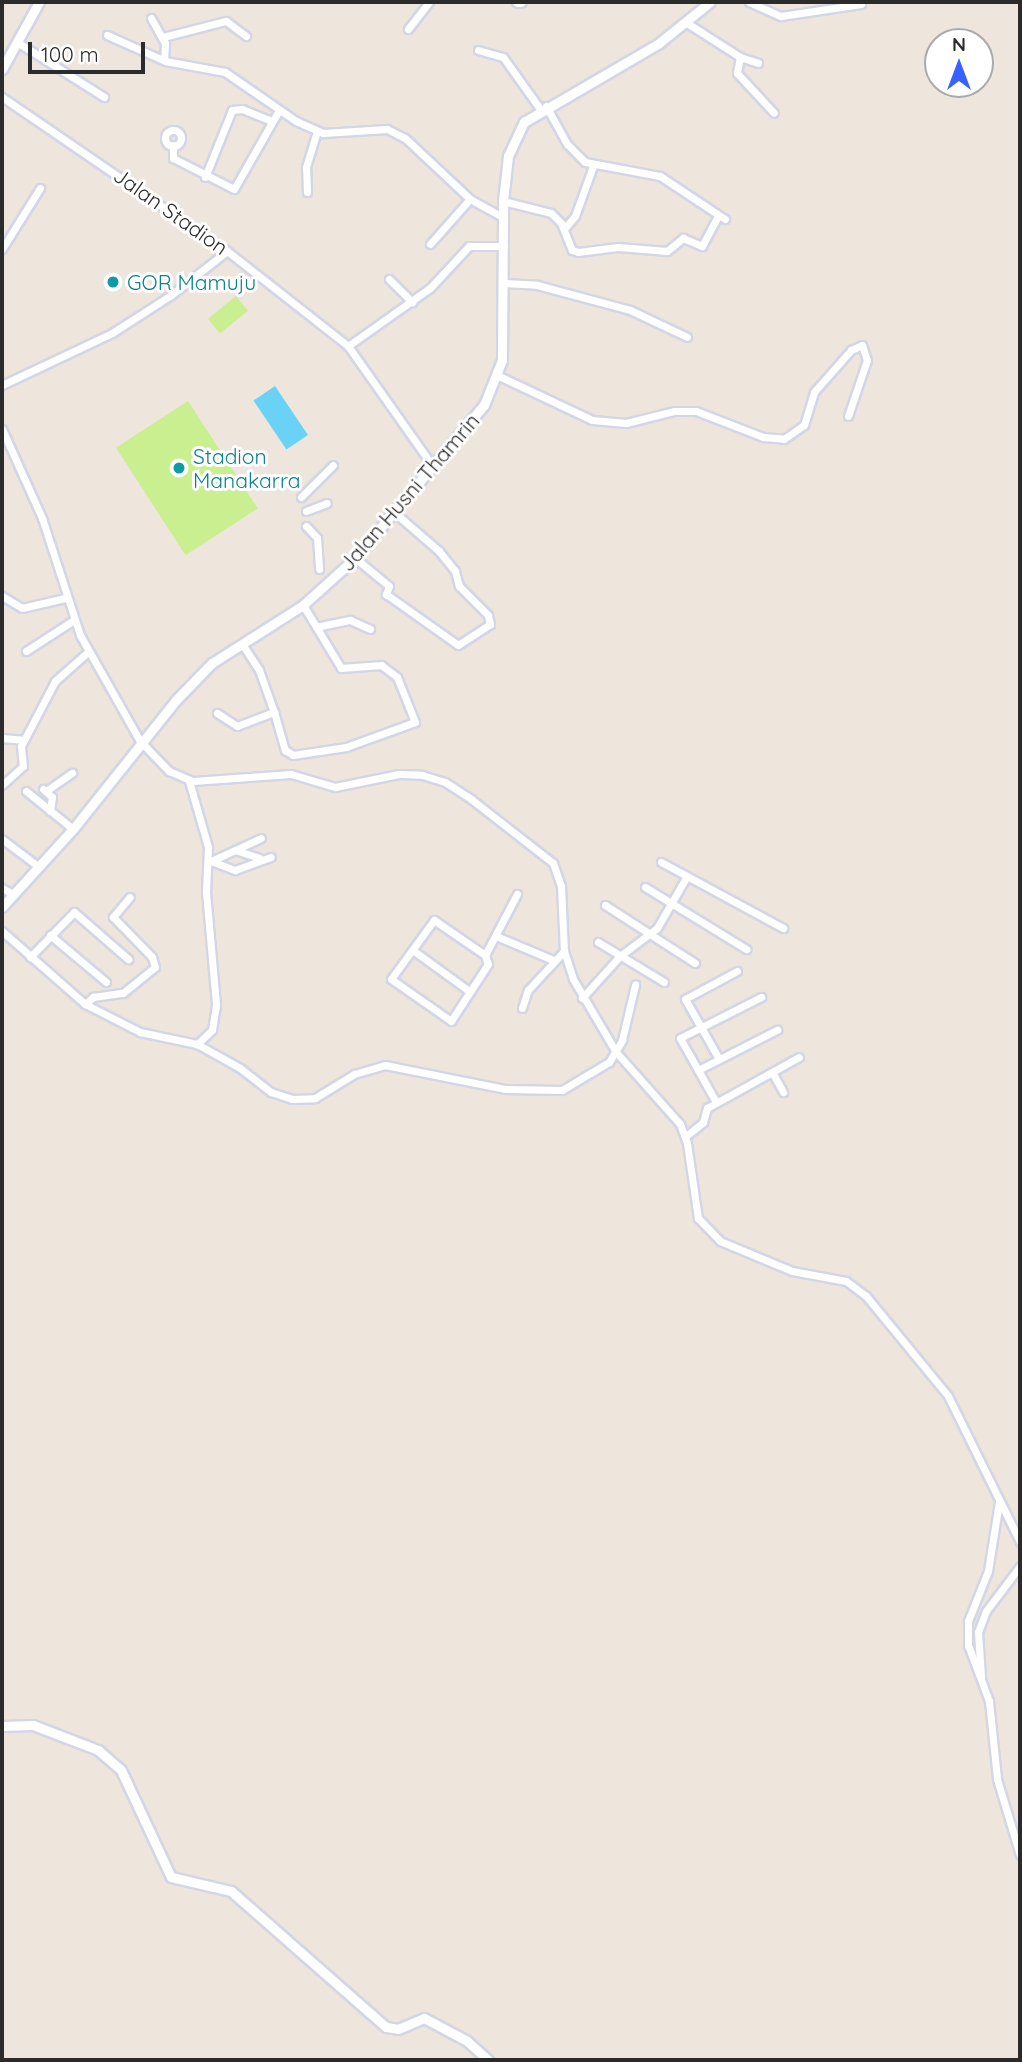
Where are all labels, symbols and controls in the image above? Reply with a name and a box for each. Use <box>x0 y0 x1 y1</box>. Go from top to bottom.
scale bar <box>32 28 149 72</box>
north arrow <box>924 28 994 98</box>
text: N <box>952 32 966 56</box>
text: 100 m <box>41 41 99 67</box>
street label: Jalan Stadion <box>109 162 233 260</box>
place label: GOR Mamuju <box>127 269 256 295</box>
marker: GOR Mamuju <box>105 274 121 290</box>
street label: Jalan Husni Thamrin <box>334 408 484 576</box>
place label: Stadion Manakarra <box>193 443 300 493</box>
marker: Stadion Manakarra <box>171 460 187 476</box>

